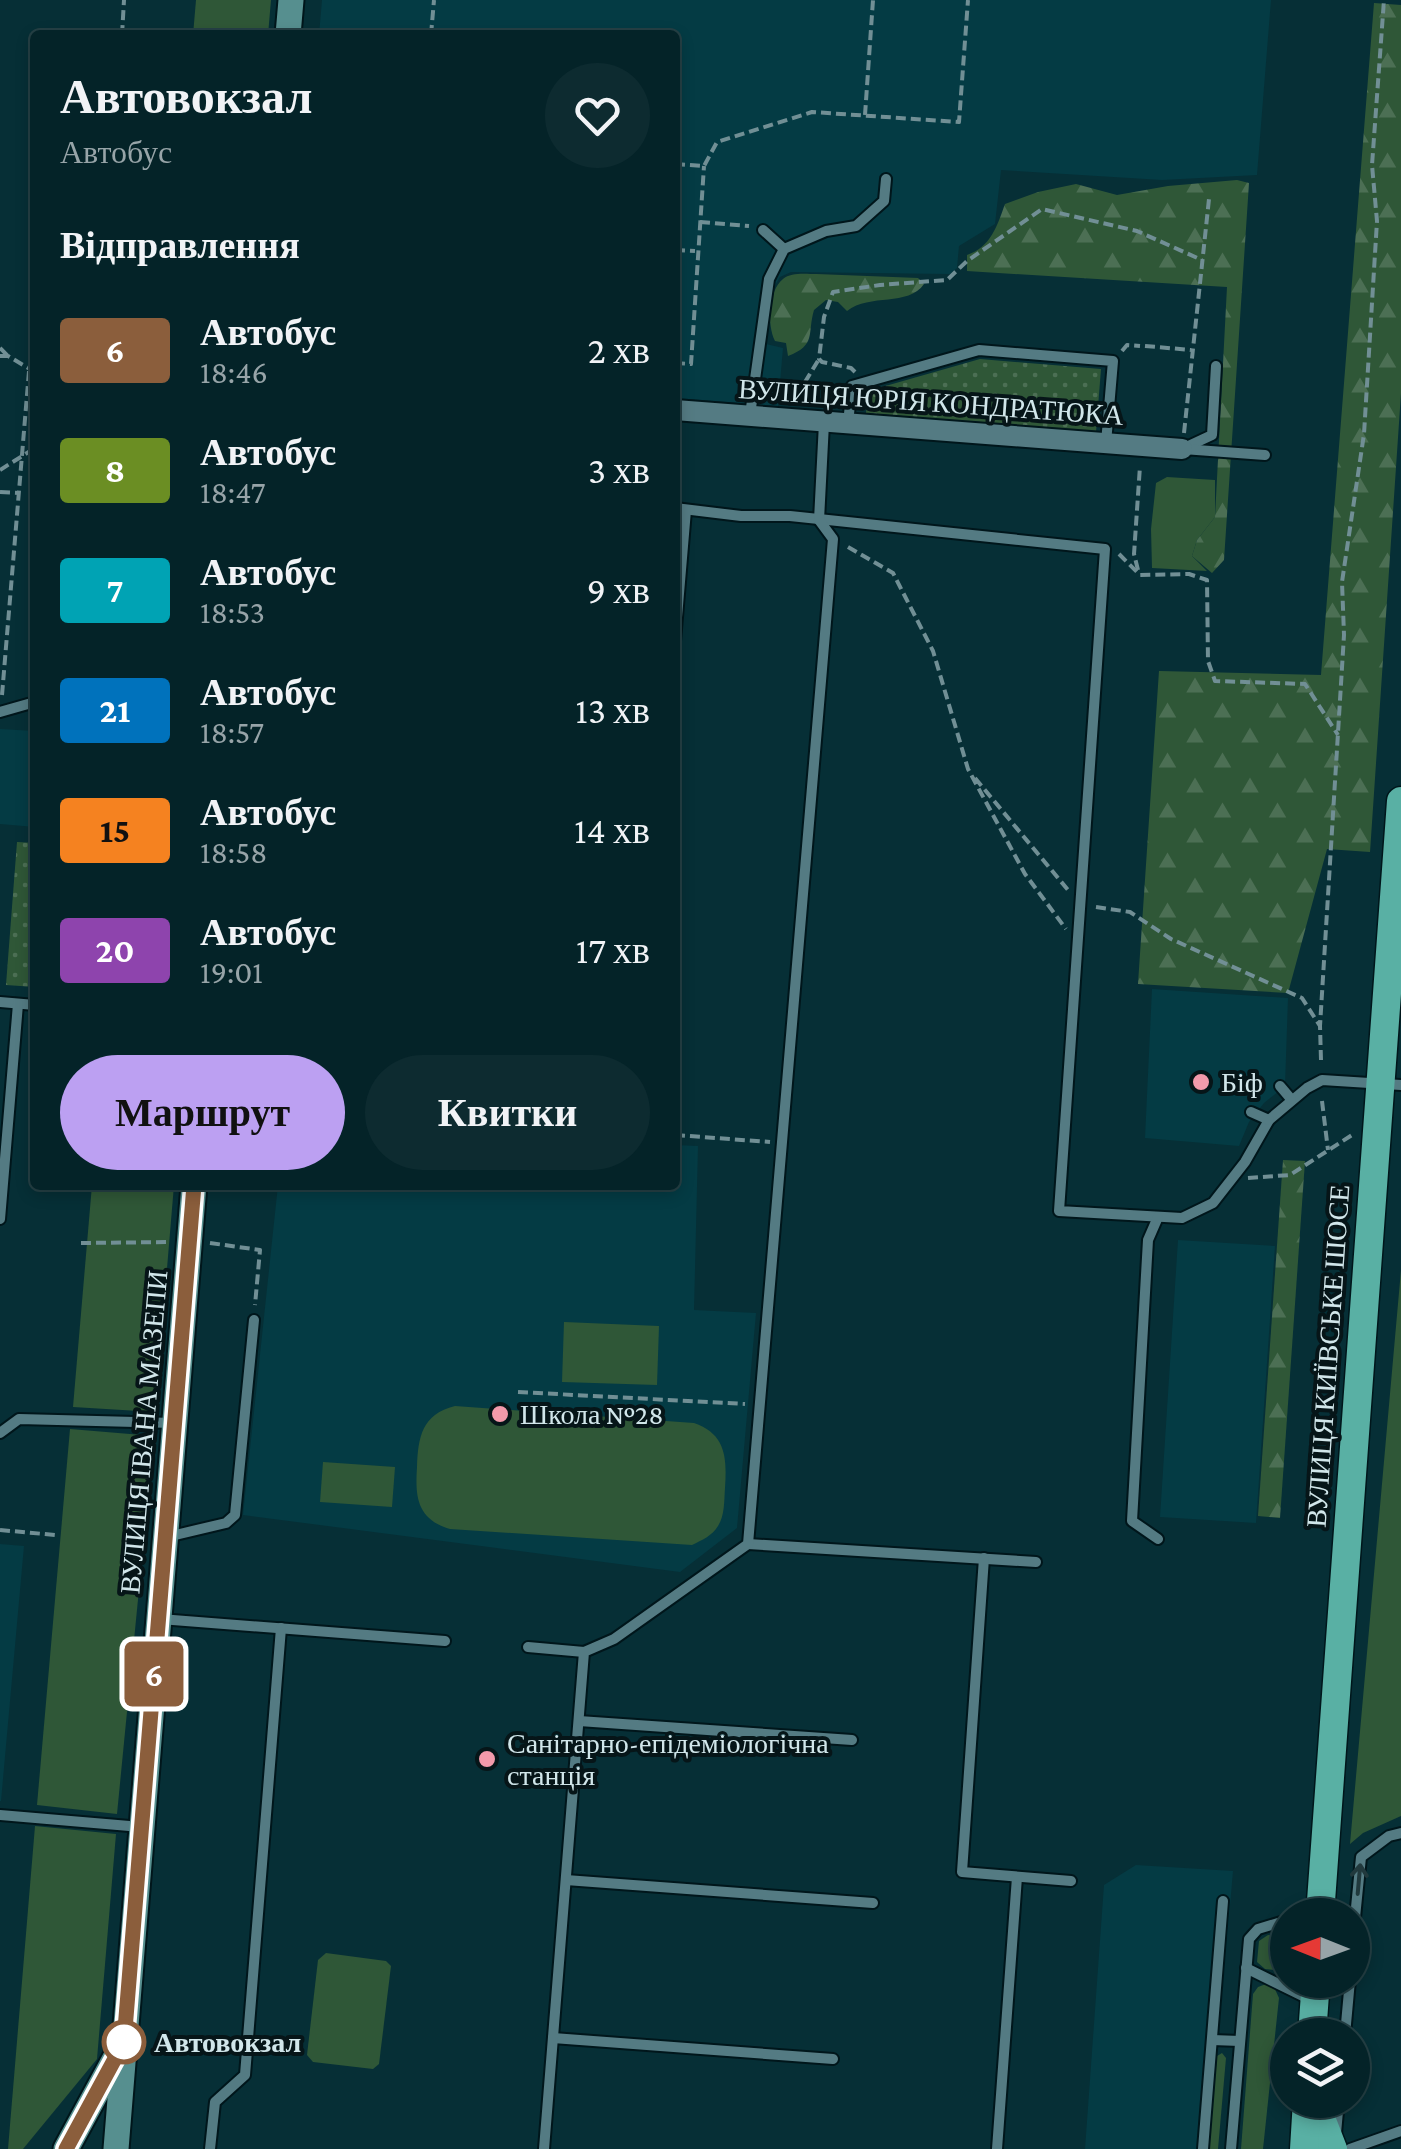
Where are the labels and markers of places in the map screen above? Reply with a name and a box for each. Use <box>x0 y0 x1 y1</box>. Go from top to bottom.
place label: Біф <box>1221 1067 1263 1098</box>
marker: Біф <box>1190 1071 1212 1093</box>
place label: Школа №28 <box>520 1399 664 1430</box>
marker: Школа №28 <box>489 1403 511 1425</box>
place label: Санітарно-епідеміологічна станція <box>507 1728 829 1791</box>
marker: Санітарно-епідеміологічна станція <box>476 1748 498 1770</box>
marker: Автовокзал <box>103 2021 145 2063</box>
place label: Автовокзал <box>154 2027 301 2058</box>

